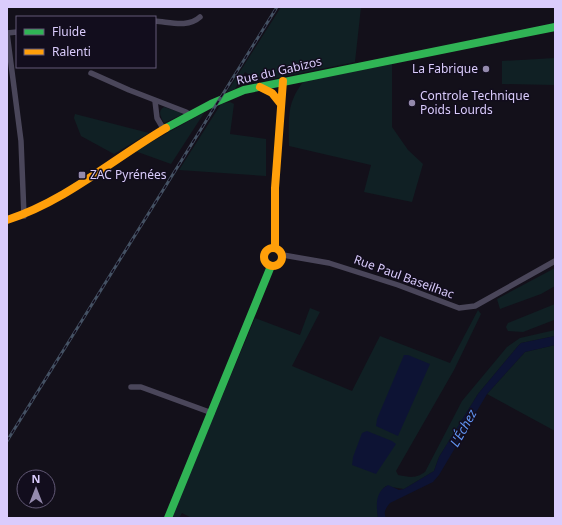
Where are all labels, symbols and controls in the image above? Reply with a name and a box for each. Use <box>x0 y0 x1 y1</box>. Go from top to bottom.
legend <box>16 16 156 68</box>
text: Fluide <box>52 23 86 40</box>
text: Ralenti <box>52 43 91 60</box>
street label: Rue du Gabizos <box>234 52 324 89</box>
place label: La Fabrique <box>412 60 478 77</box>
marker: La Fabrique <box>481 64 491 74</box>
place label: Controle Technique Poids Lourds <box>420 87 530 118</box>
marker: Controle Technique Poids Lourds <box>407 98 417 108</box>
place label: ZAC Pyrénées <box>90 166 167 183</box>
marker: ZAC Pyrénées <box>77 170 87 180</box>
street label: Rue Paul Baseilhac <box>352 250 457 303</box>
water label: L'Échez <box>445 406 481 450</box>
north arrow <box>16 469 56 509</box>
text: N <box>32 471 40 486</box>

